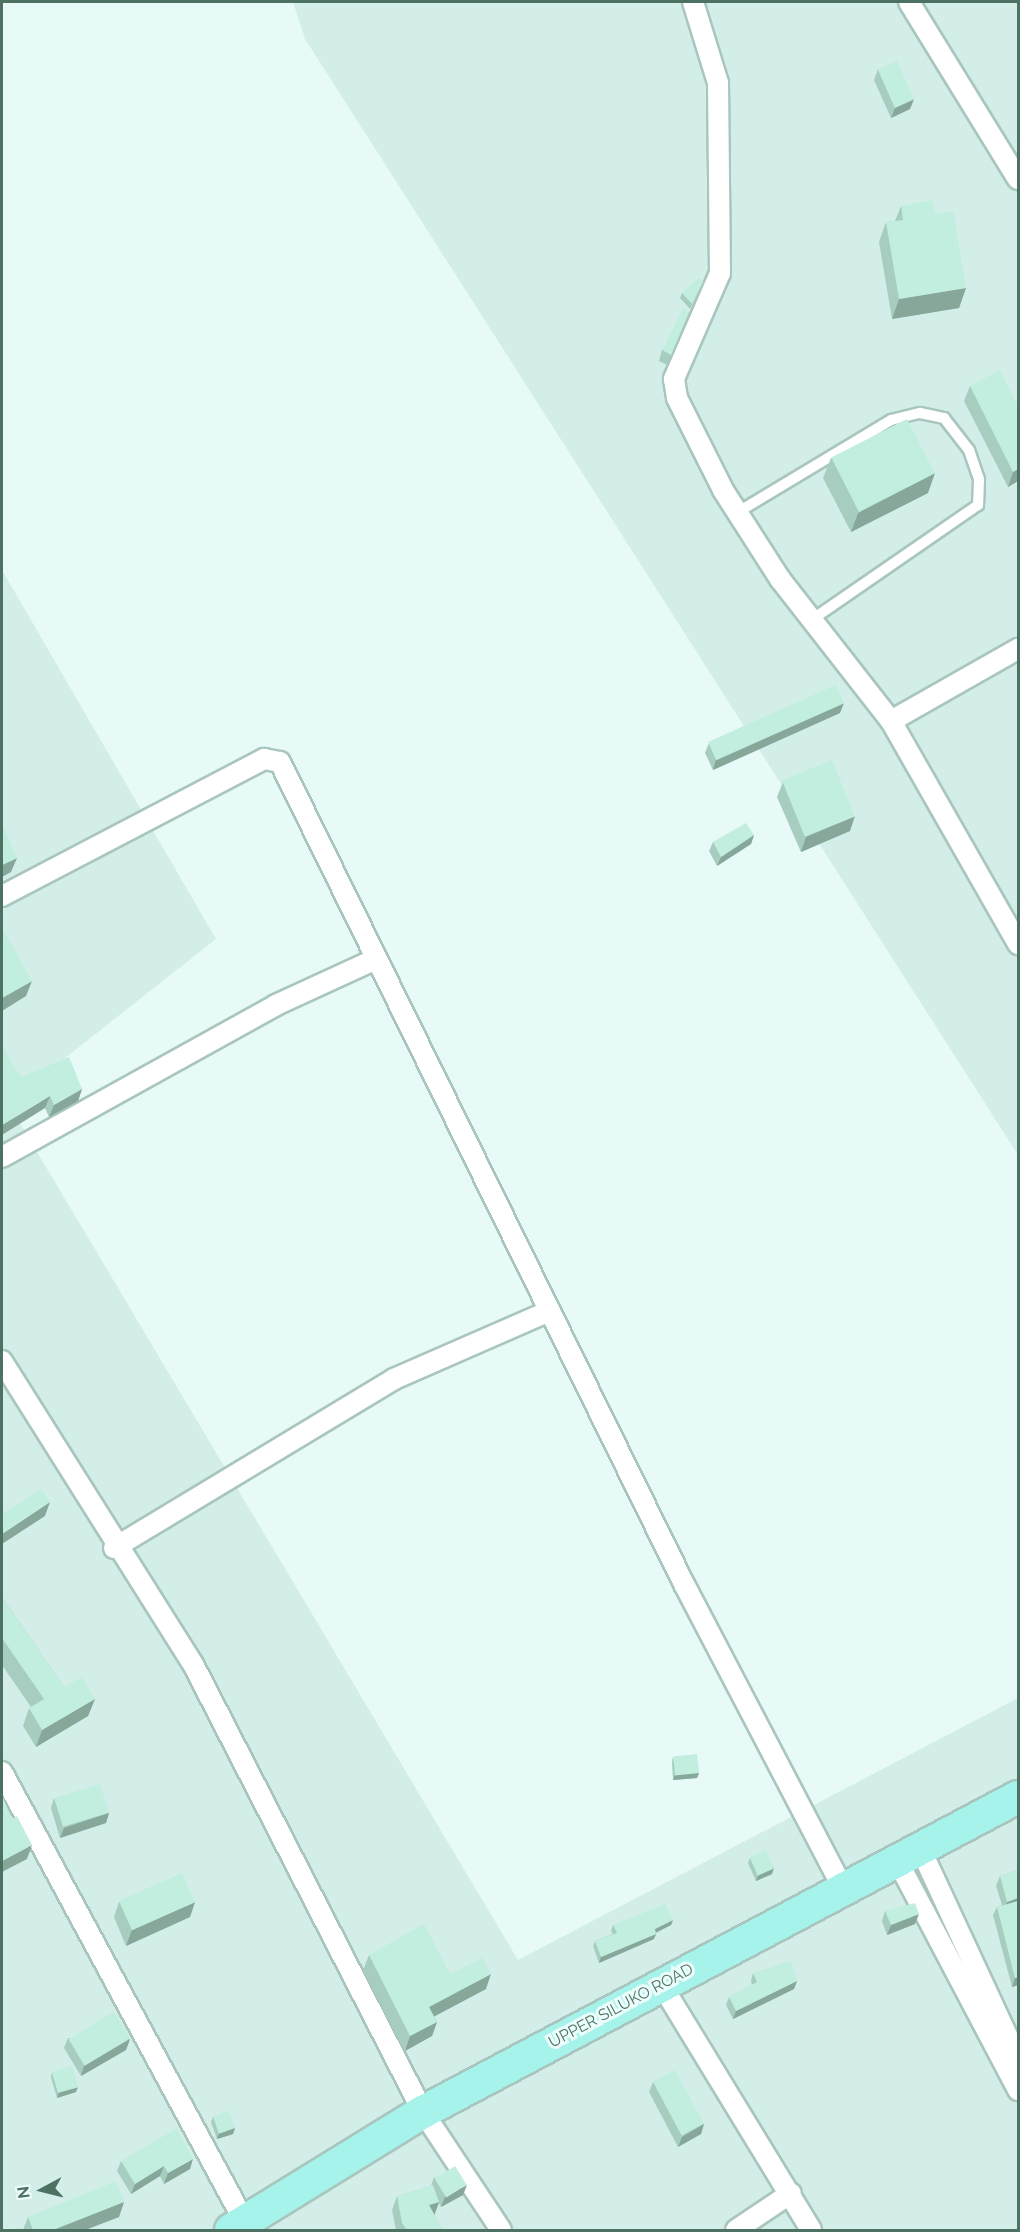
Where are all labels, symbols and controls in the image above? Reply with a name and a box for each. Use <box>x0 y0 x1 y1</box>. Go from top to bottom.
street label: UPPER SILUKO ROAD <box>545 1960 697 2052</box>
north arrow <box>12 2160 72 2220</box>
text: N <box>13 2185 34 2199</box>

